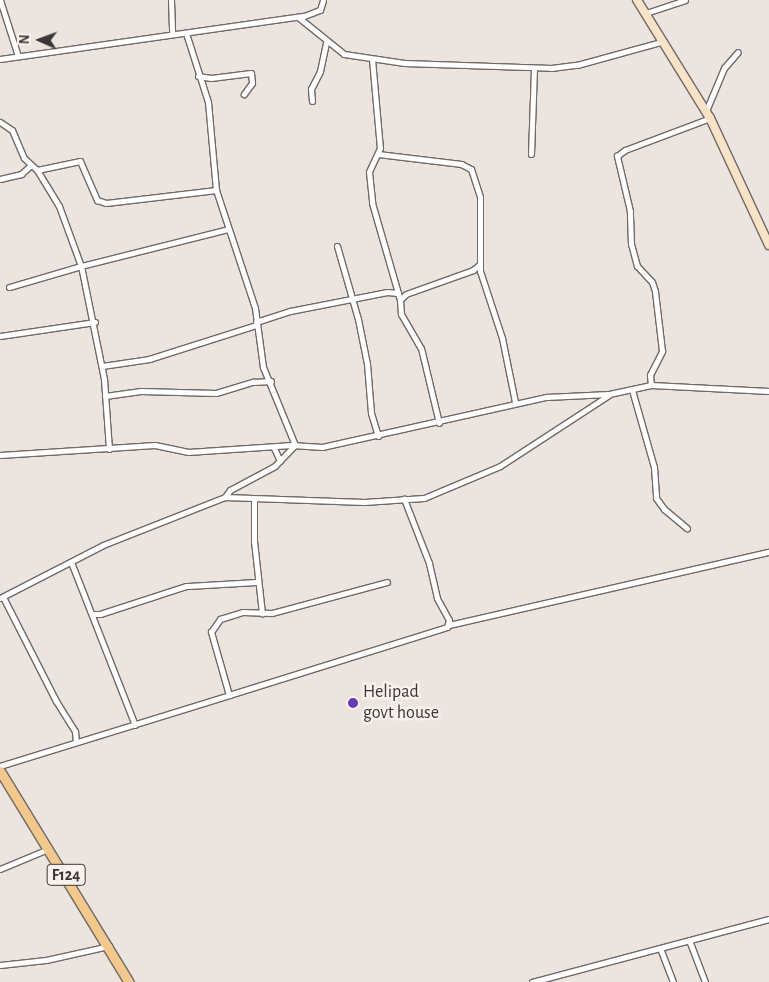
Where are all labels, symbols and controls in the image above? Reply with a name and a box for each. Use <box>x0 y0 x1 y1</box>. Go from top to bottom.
north arrow <box>15 15 65 65</box>
text: N <box>18 34 32 45</box>
place label: Helipad govt house <box>363 682 439 724</box>
marker: Helipad govt house <box>347 697 359 709</box>
road number: F124 <box>46 862 86 888</box>

